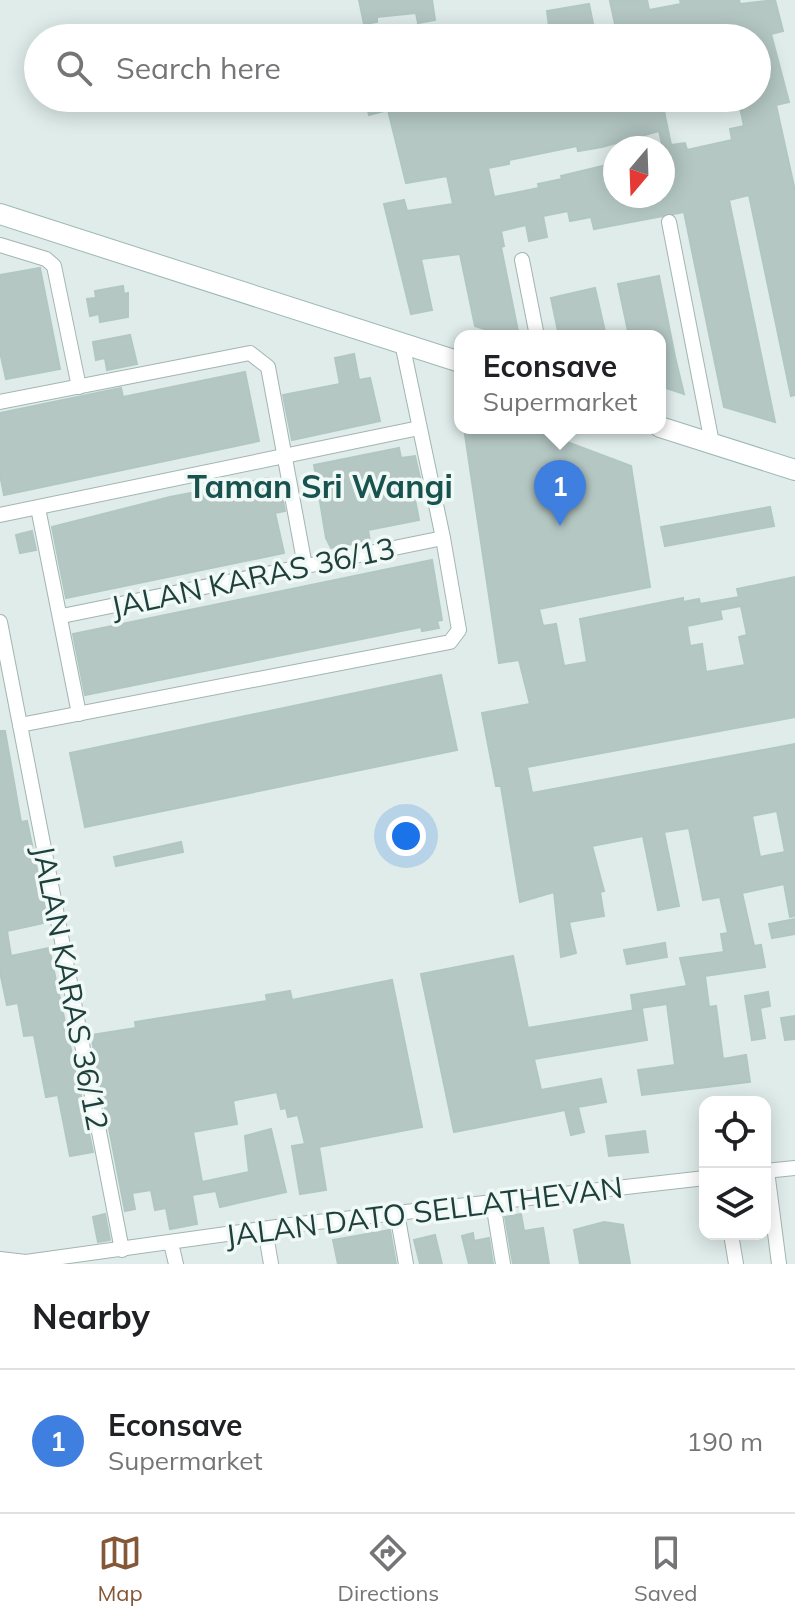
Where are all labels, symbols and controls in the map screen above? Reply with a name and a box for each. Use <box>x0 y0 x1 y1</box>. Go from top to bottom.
search box <box>24 24 771 112</box>
icon: search <box>52 46 96 90</box>
text: Search here <box>116 49 281 87</box>
north arrow <box>603 136 675 208</box>
popup <box>454 330 666 434</box>
text: Econsave <box>483 347 617 385</box>
text: Supermarket <box>483 385 637 418</box>
pin: 1 <box>534 460 586 526</box>
district label: Taman Sri Wangi <box>187 466 453 506</box>
street label: JALAN KARAS 36/13 <box>107 528 398 626</box>
your location <box>386 816 426 856</box>
street label: JALAN KARAS 36/12 <box>25 842 117 1134</box>
map controls <box>699 1096 771 1240</box>
button: locate <box>699 1096 771 1168</box>
street label: JALAN DATO SELLATHEVAN <box>223 1168 625 1254</box>
button: layers <box>699 1168 771 1240</box>
text: Nearby <box>32 1295 150 1338</box>
text: Econsave <box>108 1406 242 1444</box>
text: 1 <box>50 1425 66 1458</box>
text: 190 m <box>687 1425 763 1458</box>
text: Supermarket <box>108 1444 263 1477</box>
tab: Map <box>97 1531 143 1607</box>
tab: Directions <box>338 1531 439 1607</box>
tab: Saved <box>634 1531 698 1607</box>

